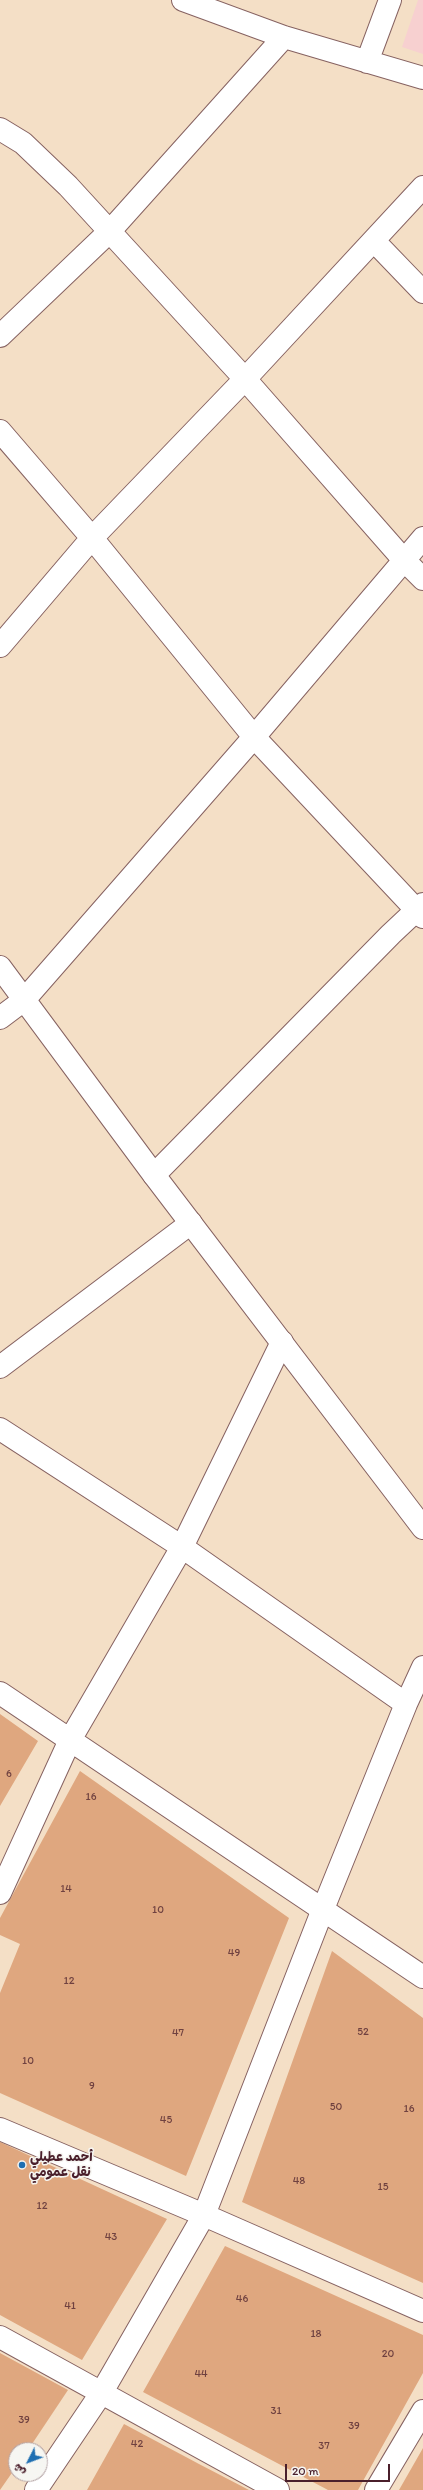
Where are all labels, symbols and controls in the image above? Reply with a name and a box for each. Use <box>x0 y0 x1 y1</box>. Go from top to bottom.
house number: 6 <box>6 1767 12 1781</box>
house number: 16 <box>86 1790 96 1804</box>
house number: 14 <box>60 1882 72 1896</box>
house number: 10 <box>152 1903 164 1917</box>
house number: 49 <box>228 1946 240 1960</box>
house number: 12 <box>64 1974 74 1988</box>
house number: 52 <box>357 2025 369 2039</box>
house number: 47 <box>172 2026 184 2040</box>
house number: 10 <box>22 2054 34 2068</box>
house number: 9 <box>89 2079 95 2093</box>
house number: 50 <box>330 2100 342 2114</box>
house number: 16 <box>404 2102 414 2116</box>
house number: 45 <box>160 2113 172 2127</box>
place label: أحمد عطيلي نقل عمومي <box>30 2150 93 2181</box>
marker: أحمد عطيلي نقل عمومي <box>17 2160 27 2170</box>
house number: 48 <box>293 2174 305 2188</box>
house number: 15 <box>378 2180 388 2194</box>
house number: 12 <box>37 2199 47 2213</box>
house number: 43 <box>105 2230 117 2244</box>
house number: 46 <box>236 2292 248 2306</box>
house number: 41 <box>64 2299 76 2313</box>
house number: 18 <box>310 2327 322 2341</box>
house number: 20 <box>382 2347 394 2361</box>
house number: 44 <box>194 2367 208 2381</box>
house number: 31 <box>270 2404 282 2418</box>
house number: 39 <box>18 2413 30 2427</box>
house number: 39 <box>348 2419 360 2433</box>
house number: 42 <box>131 2437 143 2451</box>
house number: 37 <box>318 2439 330 2453</box>
north arrow <box>8 2442 48 2482</box>
scale bar <box>287 2456 392 2482</box>
text: ش <box>11 2461 28 2479</box>
text: 20 m <box>292 2464 319 2478</box>

